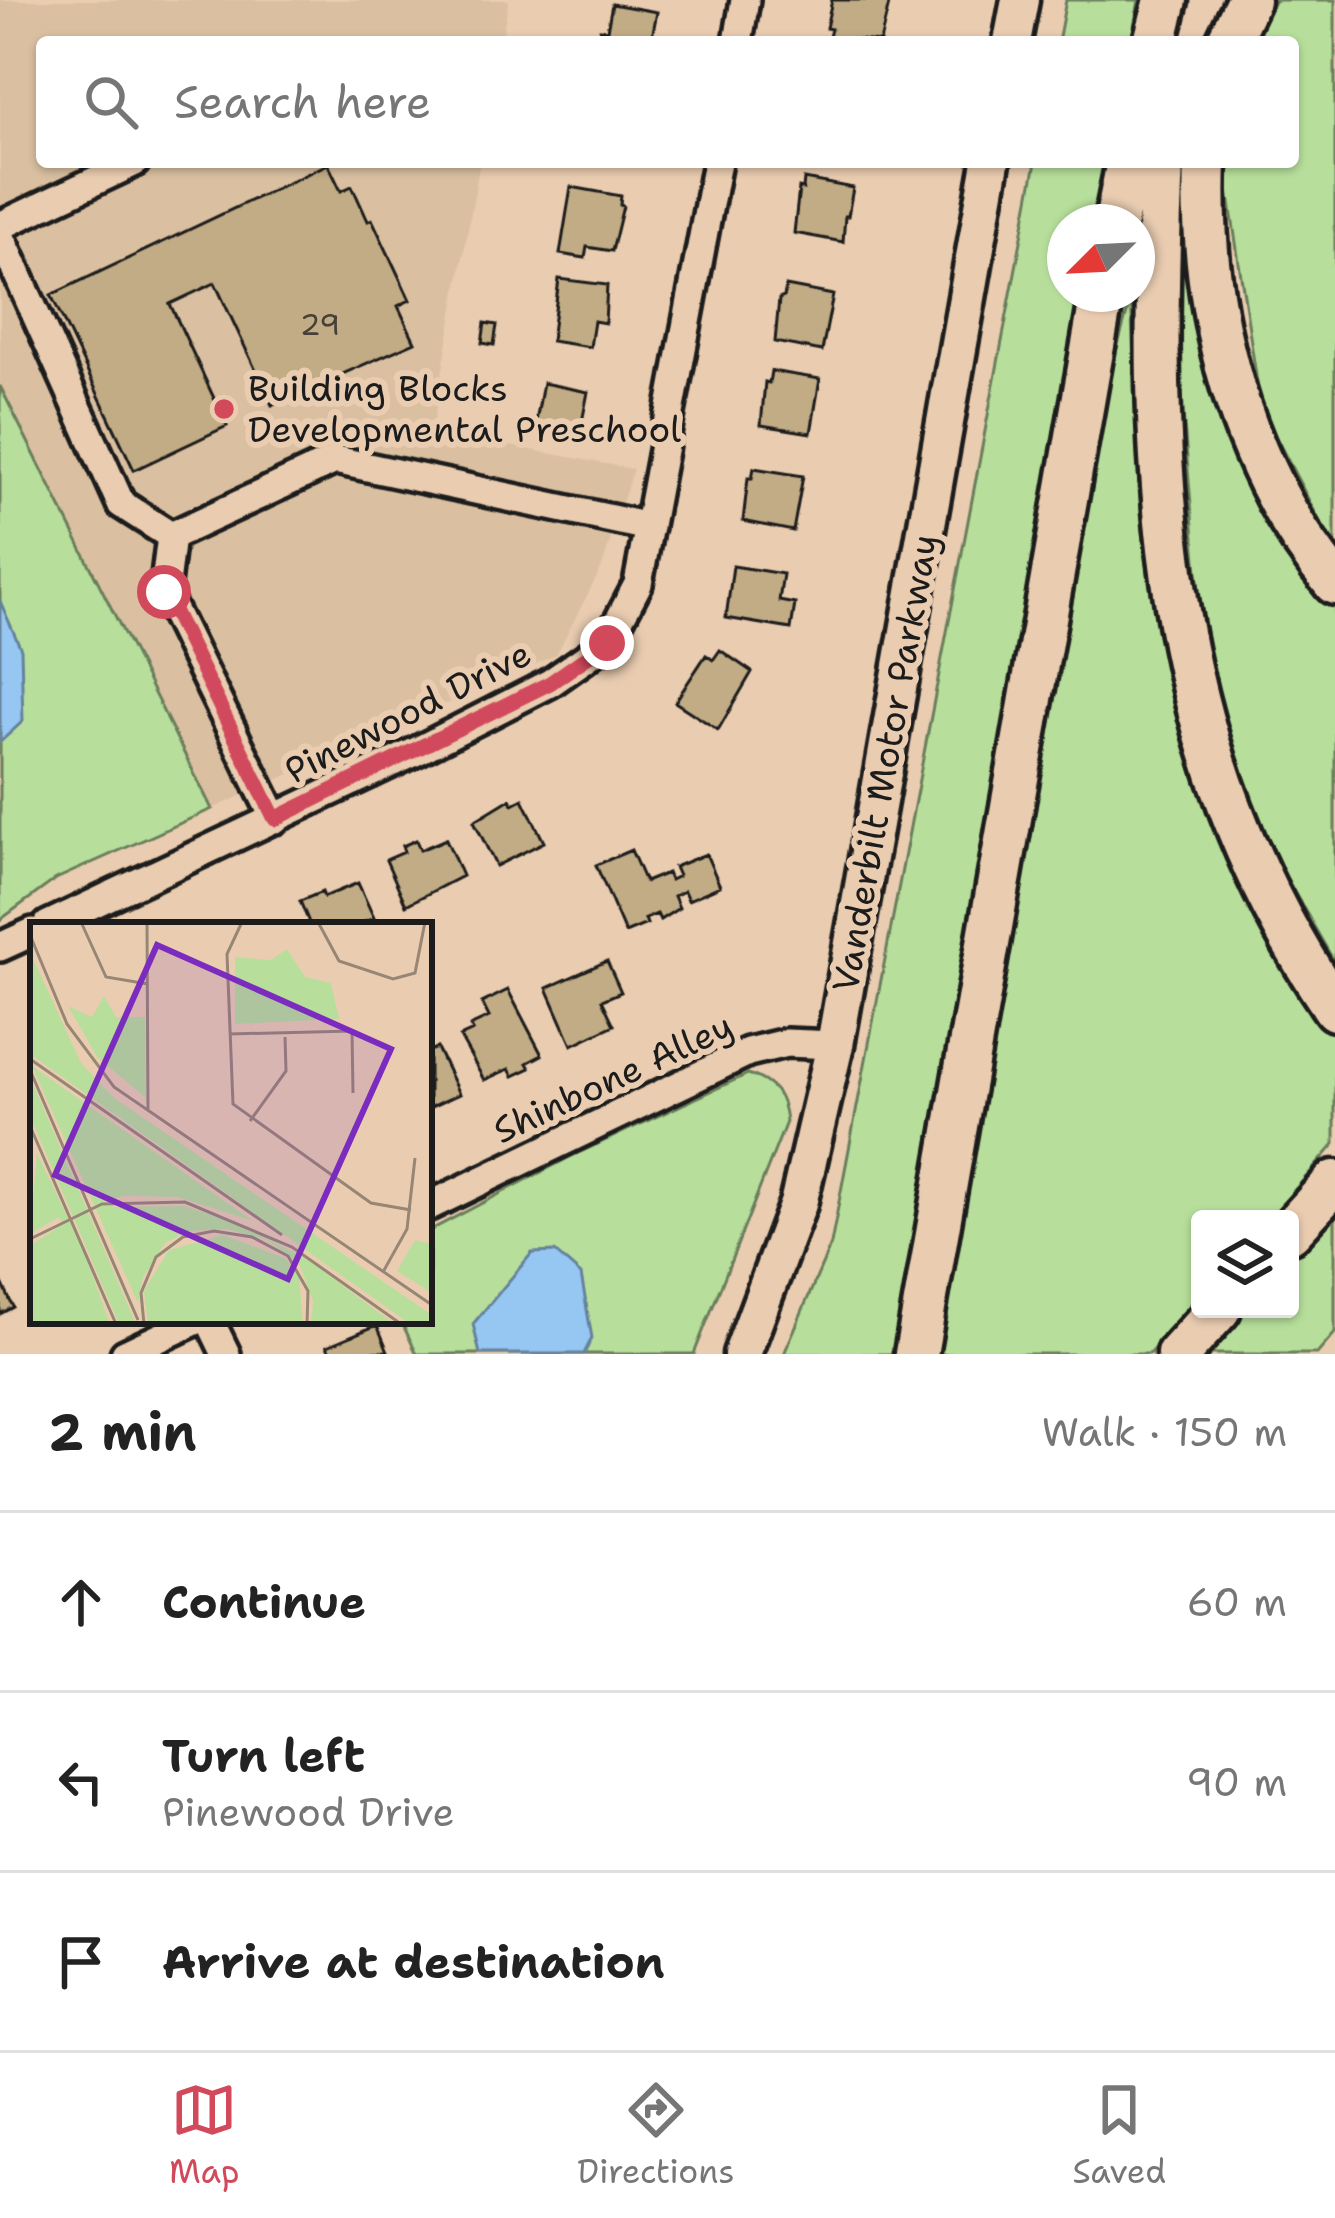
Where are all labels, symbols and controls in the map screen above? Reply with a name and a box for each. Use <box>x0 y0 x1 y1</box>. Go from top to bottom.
search box <box>36 36 1299 168</box>
icon: search <box>78 69 144 135</box>
text: Search here <box>174 72 431 132</box>
north arrow <box>1047 204 1155 312</box>
house number: 29 <box>300 304 340 345</box>
place label: Building Blocks Developmental Preschool <box>248 364 681 454</box>
marker: Building Blocks Developmental Preschool <box>211 396 237 422</box>
street label: Vanderbilt Motor Parkway <box>821 530 949 996</box>
route start <box>137 565 191 619</box>
route end <box>580 616 634 670</box>
street label: Pinewood Drive <box>277 629 539 795</box>
inset map <box>30 922 432 1324</box>
street label: Shinbone Alley <box>485 1001 741 1155</box>
map controls <box>1191 1210 1299 1318</box>
button: layers <box>1191 1210 1299 1318</box>
text: 2 min <box>48 1398 197 1466</box>
text: Walk · 150 m <box>1042 1406 1287 1458</box>
icon: ahead <box>48 1569 114 1635</box>
text: Continue <box>162 1572 366 1632</box>
text: 60 m <box>1187 1576 1287 1628</box>
text: Turn left <box>162 1726 365 1786</box>
icon: left <box>48 1749 114 1815</box>
text: 90 m <box>1186 1756 1287 1808</box>
text: Pinewood Drive <box>162 1786 455 1838</box>
icon: arrive <box>48 1929 114 1995</box>
text: Arrive at destination <box>162 1932 665 1992</box>
tab: Map <box>169 2077 240 2194</box>
tab: Directions <box>577 2077 735 2194</box>
tab: Saved <box>1072 2077 1166 2194</box>

